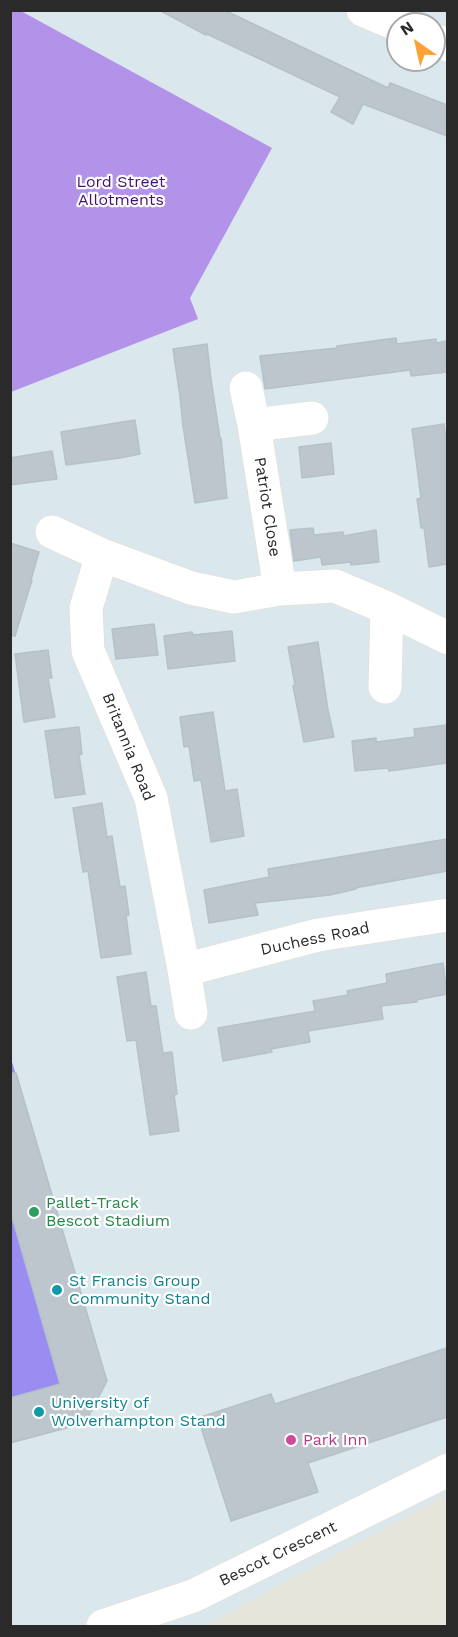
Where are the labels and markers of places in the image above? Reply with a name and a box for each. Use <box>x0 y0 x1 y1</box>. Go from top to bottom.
place label: Pallet-Track Bescot Stadium <box>46 1193 170 1231</box>
marker: Pallet-Track Bescot Stadium <box>27 1205 41 1219</box>
place label: St Francis Group Community Stand <box>69 1271 210 1309</box>
marker: St Francis Group Community Stand <box>50 1283 64 1297</box>
place label: University of Wolverhampton Stand <box>51 1393 226 1431</box>
marker: University of Wolverhampton Stand <box>32 1405 46 1419</box>
place label: Park Inn <box>303 1430 367 1450</box>
marker: Park Inn <box>284 1433 298 1447</box>

